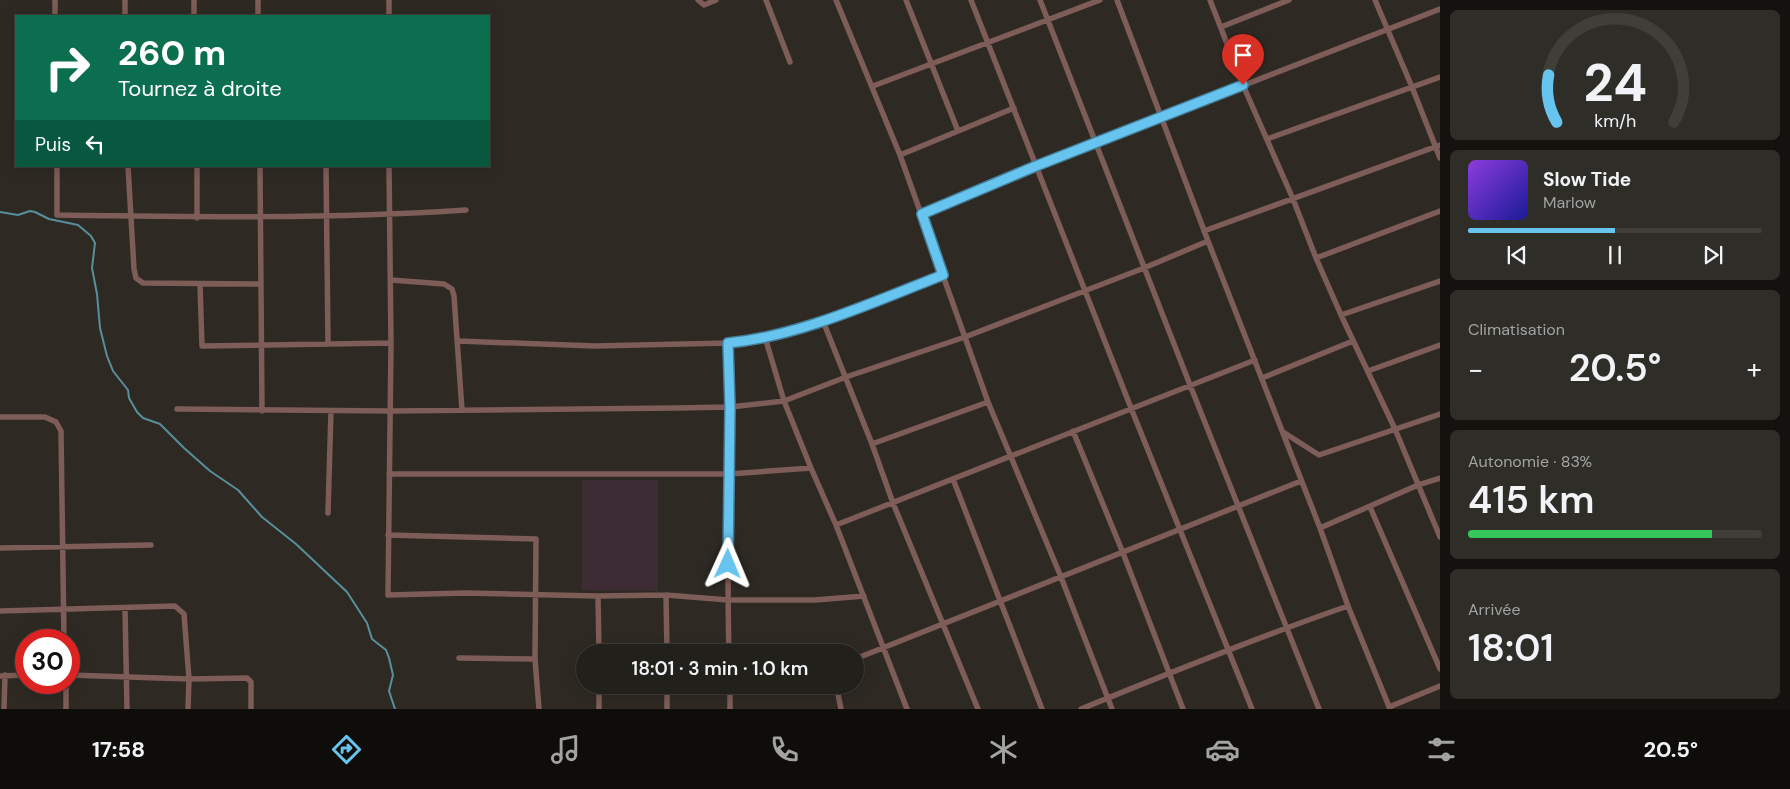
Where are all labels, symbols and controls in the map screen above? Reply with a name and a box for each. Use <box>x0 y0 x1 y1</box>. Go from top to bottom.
text: 260 m <box>118 30 226 76</box>
pin <box>1222 34 1264 85</box>
icon: right <box>35 35 100 100</box>
icon: arrive <box>1229 41 1257 69</box>
text: 24 <box>1583 49 1647 117</box>
text: Tournez à droite <box>118 74 282 103</box>
text: km/h <box>1594 109 1636 133</box>
icon: left <box>81 130 109 158</box>
text: Puis <box>35 132 71 157</box>
text: Slow Tide <box>1543 167 1631 192</box>
text: Marlow <box>1543 192 1596 213</box>
icon: previous <box>1503 241 1531 269</box>
icon: pause <box>1601 241 1629 269</box>
icon: next <box>1699 241 1727 269</box>
text: Climatisation <box>1468 319 1565 340</box>
text: 20.5° <box>1569 343 1661 393</box>
text: − <box>1468 351 1483 388</box>
text: + <box>1747 351 1762 388</box>
text: Autonomie · 83% <box>1468 451 1592 472</box>
text: 415 km <box>1468 475 1595 525</box>
position arrow <box>701 537 753 589</box>
text: Arrivée <box>1468 599 1521 620</box>
text: 18:01 <box>1468 623 1554 673</box>
speed limit sign: 30 <box>15 629 80 694</box>
text: 18:01 · 3 min · 1.0 km <box>632 656 808 681</box>
icon: directions <box>329 732 364 767</box>
icon: music <box>548 732 583 767</box>
icon: phone <box>767 732 802 767</box>
icon: climate <box>986 732 1021 767</box>
icon: car <box>1205 732 1240 767</box>
icon: filters <box>1424 732 1459 767</box>
text: 17:58 <box>92 735 145 764</box>
text: 20.5° <box>1644 735 1698 764</box>

